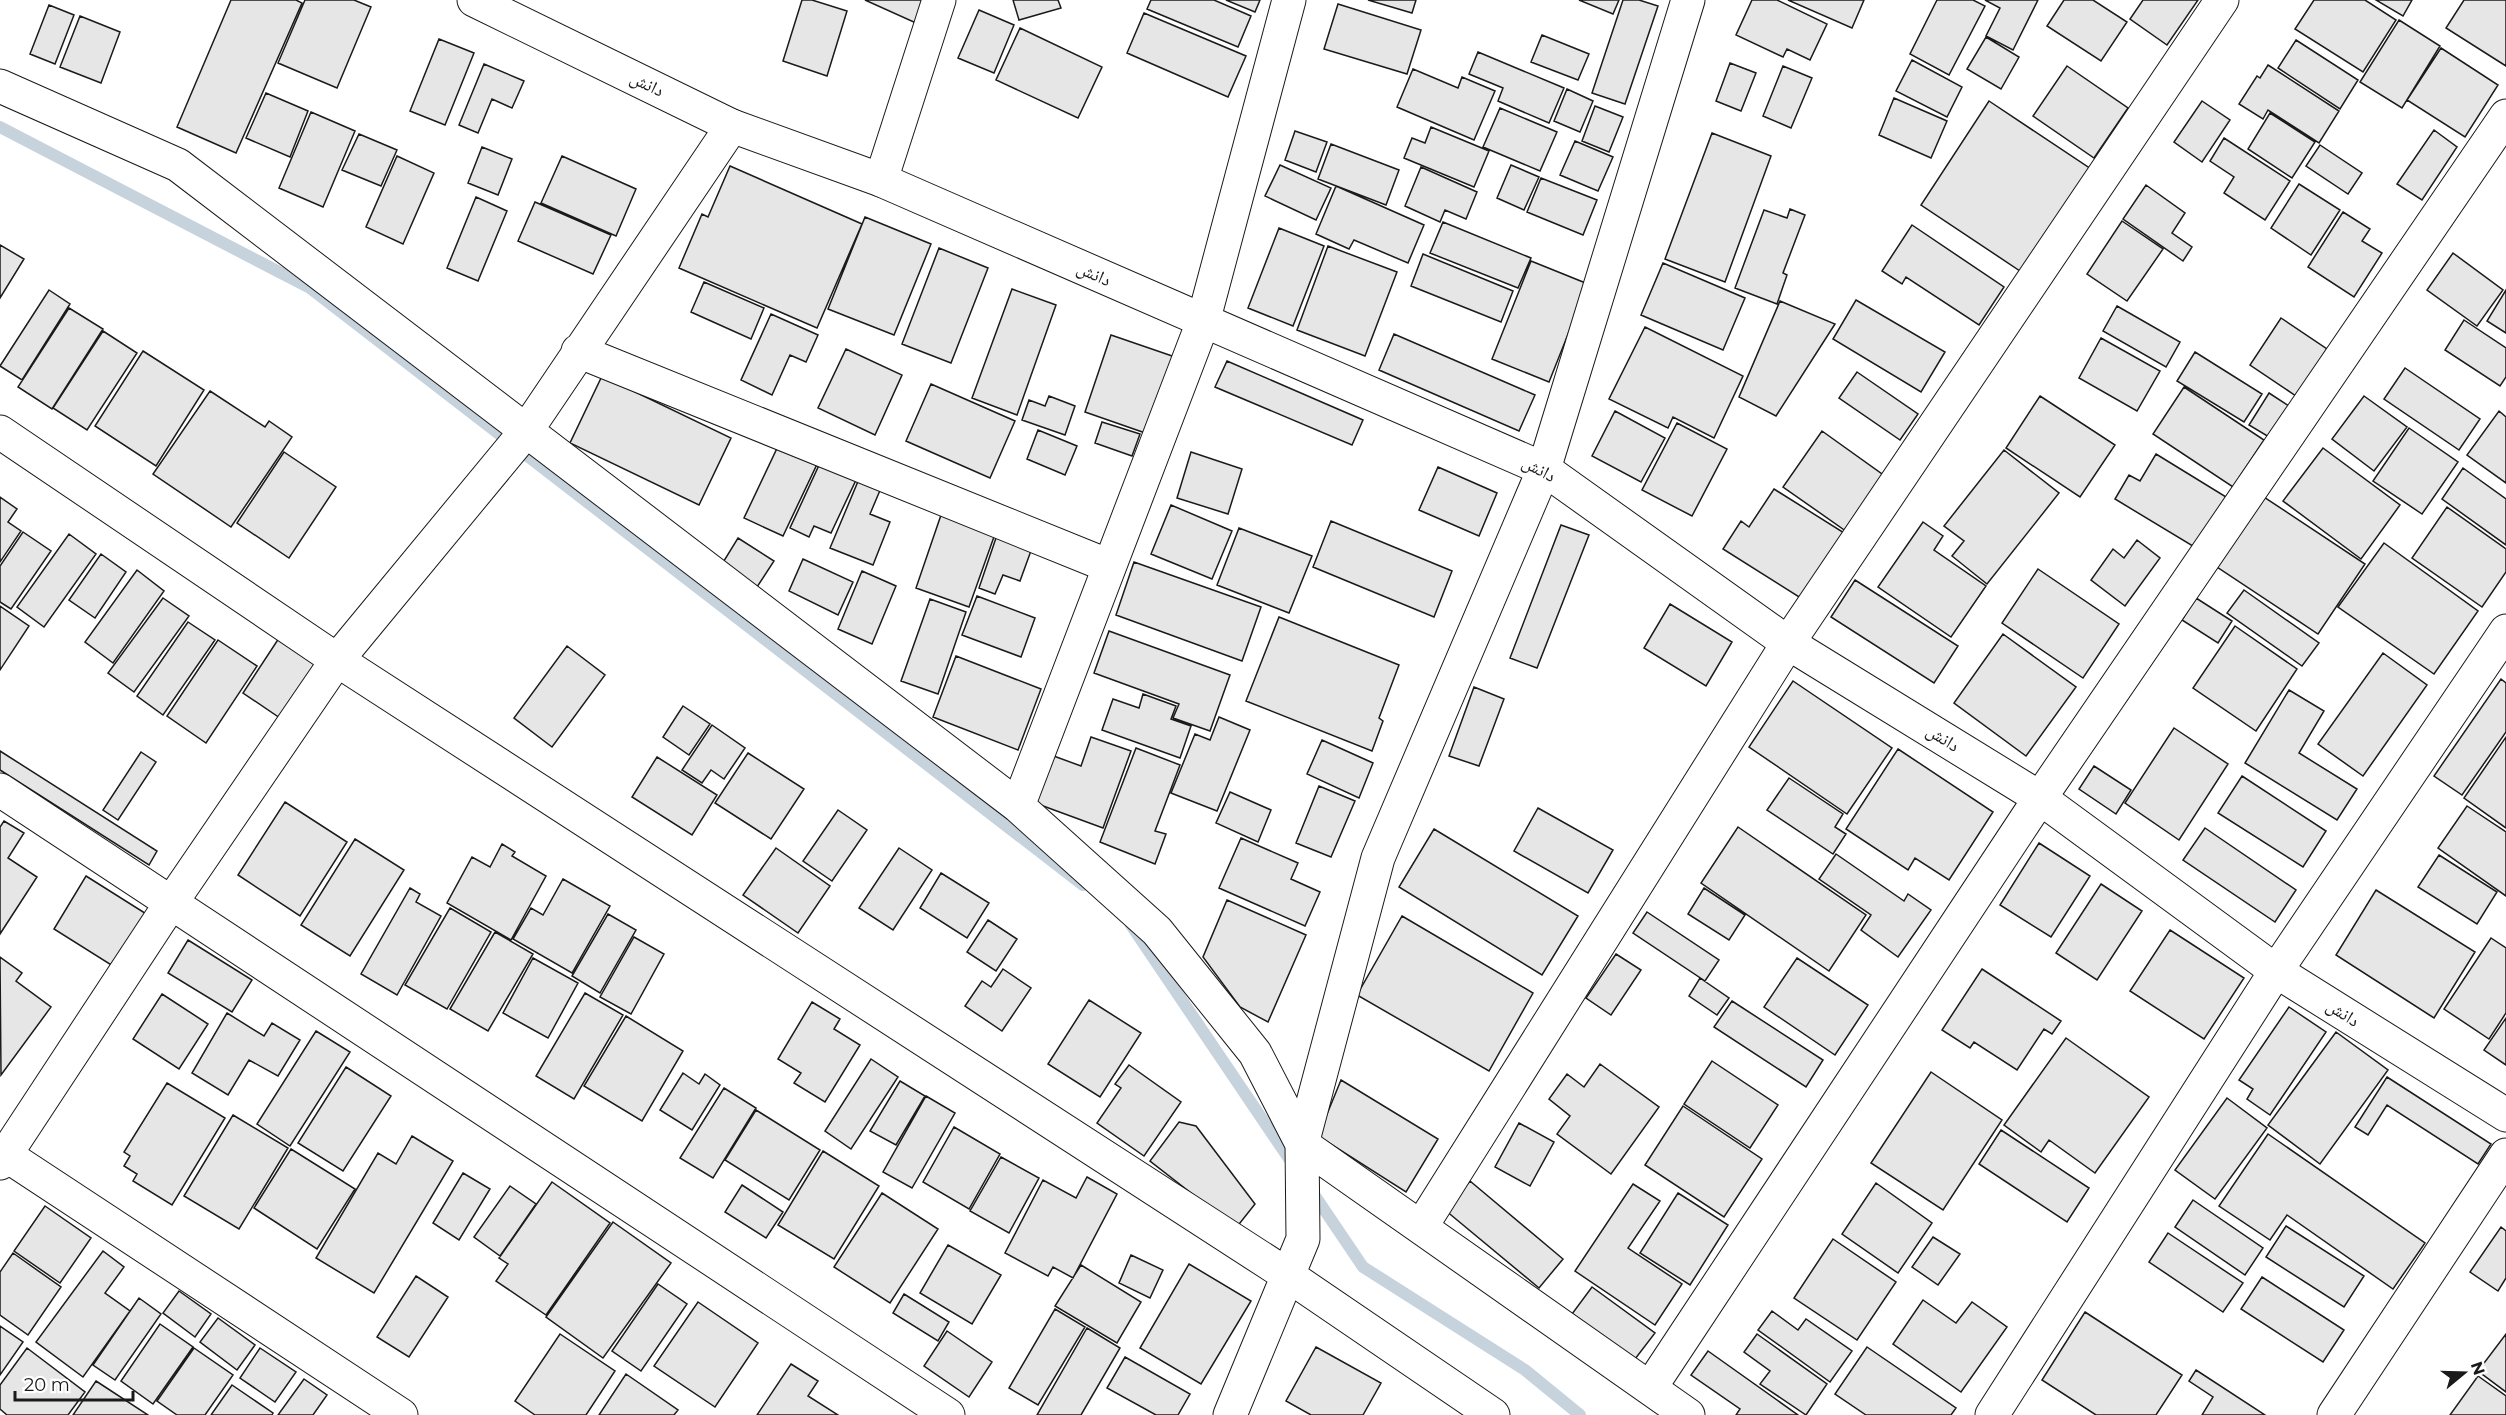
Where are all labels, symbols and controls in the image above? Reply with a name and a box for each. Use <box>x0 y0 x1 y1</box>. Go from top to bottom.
street label: دانش <box>626 66 668 102</box>
street label: دانش <box>1074 257 1114 291</box>
street label: دانش <box>1518 451 1560 487</box>
street label: دانش <box>1922 719 1964 757</box>
street label: دانش <box>2322 994 2364 1032</box>
north arrow <box>2434 1343 2494 1403</box>
text: N <box>2467 1359 2489 1377</box>
scale bar <box>15 1364 134 1402</box>
text: 20 m <box>24 1374 70 1396</box>

